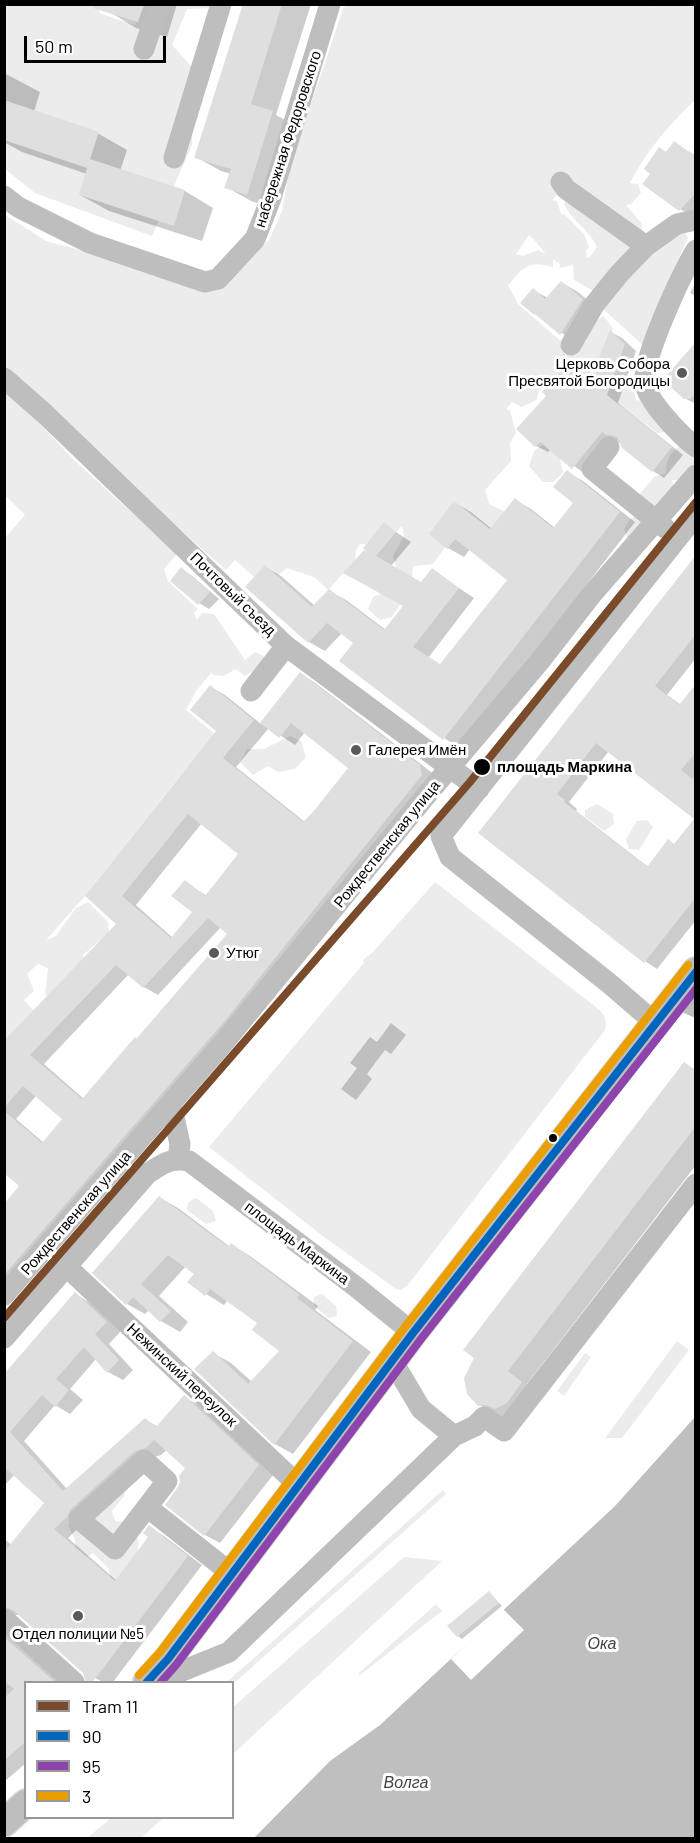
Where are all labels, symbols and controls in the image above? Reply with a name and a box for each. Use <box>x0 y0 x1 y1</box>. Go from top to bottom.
scale bar <box>27 24 170 62</box>
text: 50 m <box>35 35 73 57</box>
street label: набережная Федоровского <box>251 48 325 230</box>
place label: Церковь Собора Пресвятой Богородицы <box>508 355 670 390</box>
marker: Церковь Собора Пресвятой Богородицы <box>675 366 689 380</box>
street label: Почтовый съезд <box>186 549 280 639</box>
place label: Галерея Имён <box>368 741 466 759</box>
marker: Галерея Имён <box>349 743 363 757</box>
marker: площадь Маркина <box>472 757 492 777</box>
place label: площадь Маркина <box>497 758 632 776</box>
street label: Рождественская улица <box>330 777 444 911</box>
place label: Утюг <box>226 944 259 962</box>
marker: Утюг <box>207 946 221 960</box>
unlabelled marker <box>547 1132 559 1144</box>
street label: Рождественская улица <box>17 1147 135 1279</box>
street label: площадь Маркина <box>241 1198 353 1288</box>
street label: Нежинский переулок <box>123 1319 241 1431</box>
marker: Отдел полиции №5 <box>71 1609 85 1623</box>
place label: Отдел полиции №5 <box>12 1625 144 1643</box>
water label: Ока <box>588 1634 616 1654</box>
legend <box>24 1681 234 1819</box>
text: Tram 11 <box>82 1695 138 1717</box>
text: 90 <box>82 1725 102 1747</box>
text: 95 <box>82 1755 101 1777</box>
water label: Волга <box>384 1773 428 1793</box>
text: 3 <box>82 1785 91 1807</box>

